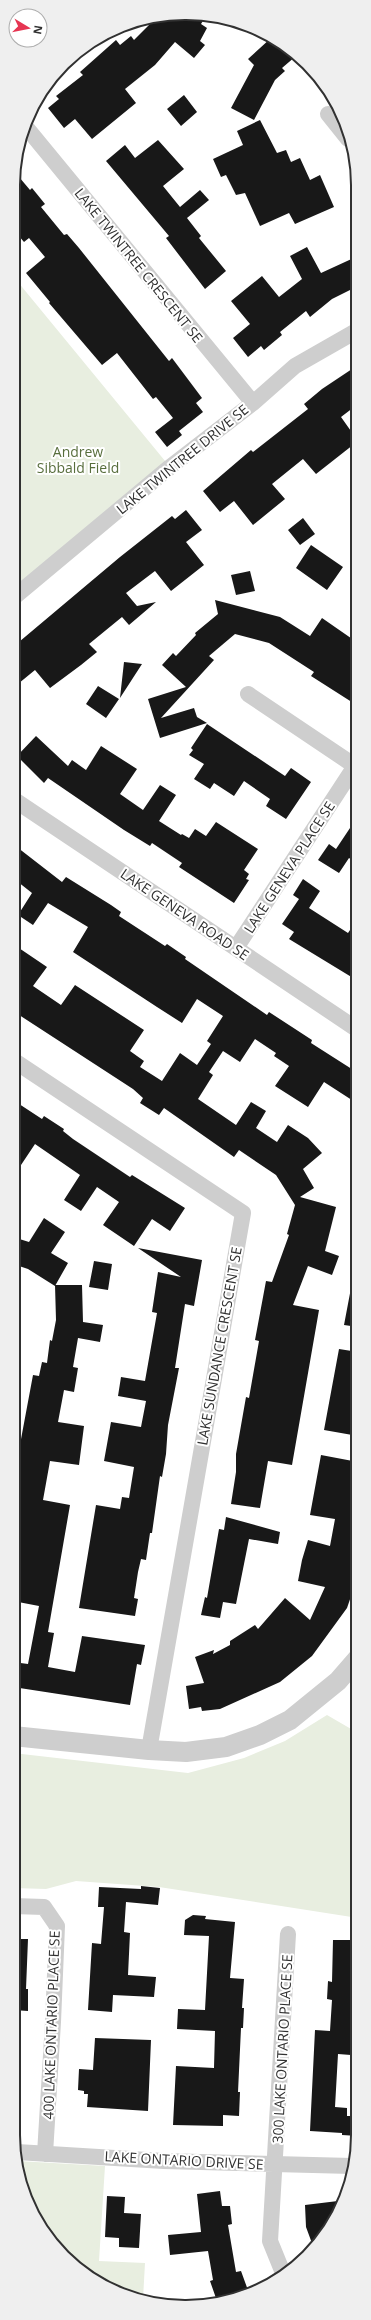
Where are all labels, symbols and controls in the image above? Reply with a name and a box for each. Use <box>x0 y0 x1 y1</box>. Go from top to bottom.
north arrow <box>8 8 48 48</box>
text: N <box>30 24 47 36</box>
street label: LAKE TWINTREE CRESCENT SE <box>71 184 207 346</box>
street label: LAKE TWINTREE DRIVE SE <box>112 400 252 518</box>
park label: Andrew Sibbald Field <box>37 442 119 477</box>
street label: LAKE GENEVA PLACE SE <box>239 797 339 937</box>
street label: LAKE GENEVA ROAD SE <box>117 864 253 964</box>
street label: LAKE SUNDANCE CRESCENT SE <box>192 1245 246 1447</box>
street label: 400 LAKE ONTARIO PLACE SE <box>38 1930 64 2120</box>
street label: 300 LAKE ONTARIO PLACE SE <box>268 1954 296 2144</box>
street label: LAKE ONTARIO DRIVE SE <box>104 2146 264 2174</box>

